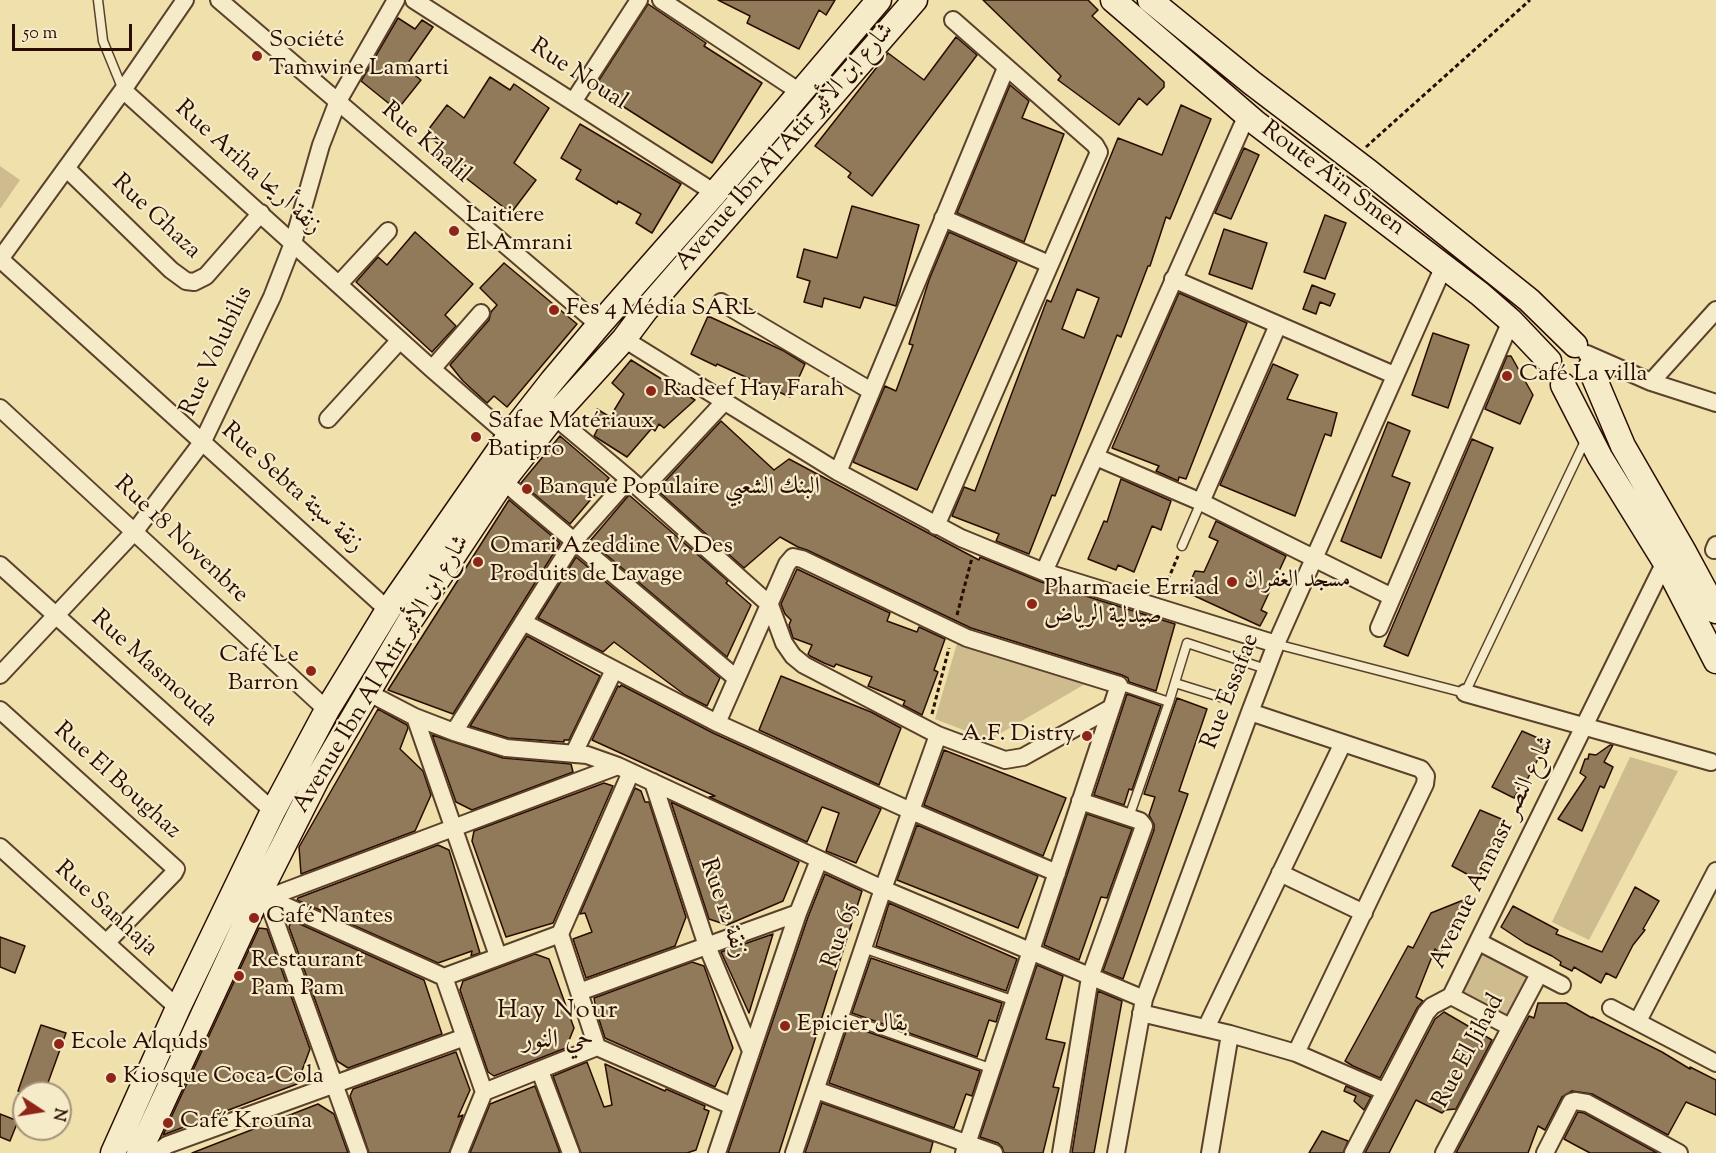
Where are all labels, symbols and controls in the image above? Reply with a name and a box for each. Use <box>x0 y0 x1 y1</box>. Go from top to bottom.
scale bar <box>15 12 135 50</box>
street label: Avenue Ibn Al Atir شارع ابن الأثير <box>671 18 901 278</box>
text: 50 m <box>23 21 57 47</box>
place label: Société Tamwine Lamarti <box>269 28 449 84</box>
street label: Rue Noual <box>524 34 632 118</box>
marker: Société Tamwine Lamarti <box>250 49 264 63</box>
street label: Rue Ariha زنقة أريحا <box>168 96 326 242</box>
street label: Rue Khalil <box>374 97 476 191</box>
street label: Route Aïn Smen <box>1254 116 1410 244</box>
street label: Rue Ghaza <box>104 169 206 267</box>
place label: Laitiere El Amrani <box>466 203 572 259</box>
marker: Laitiere El Amrani <box>447 224 461 238</box>
street label: Rue Volubilis <box>175 283 261 421</box>
place label: Fes 4 Média SARL <box>566 296 756 324</box>
marker: Fes 4 Média SARL <box>547 303 561 317</box>
place label: Café La villa <box>1519 362 1648 390</box>
marker: Café La villa <box>1500 369 1514 383</box>
place label: Radeef Hay Farah <box>663 377 845 405</box>
marker: Radeef Hay Farah <box>644 384 658 398</box>
place label: Safae Matériaux Batipro <box>488 409 654 465</box>
street label: Rue Sebta زنقة سبتة <box>214 418 368 560</box>
marker: Safae Matériaux Batipro <box>469 430 483 444</box>
street label: Rue 18 Novenbre <box>107 471 253 611</box>
place label: Banque Populaire البنك الشعبي <box>539 475 820 503</box>
marker: Banque Populaire البنك الشعبي <box>520 482 534 496</box>
street label: Avenue Ibn Al Atir شارع ابن الأثير <box>289 531 477 819</box>
place label: Omari Azeddine V. Des Produits de Lavage <box>490 534 733 590</box>
marker: Omari Azeddine V. Des Produits de Lavage <box>471 555 485 569</box>
place label: مسجد الغفران <box>1244 568 1351 596</box>
marker: مسجد الغفران <box>1225 575 1239 589</box>
place label: Pharmacie Erriad صيدلية الرياض <box>1044 576 1219 632</box>
marker: Pharmacie Erriad صيدلية الرياض <box>1025 597 1039 611</box>
street label: Rue Masmouda <box>84 606 222 734</box>
street label: Rue Essafae <box>1197 630 1267 754</box>
place label: Café Le Barron <box>219 643 299 699</box>
marker: Café Le Barron <box>304 664 318 678</box>
street label: Rue El Boughaz <box>47 717 185 847</box>
place label: A.F. Distry <box>962 722 1075 750</box>
marker: A.F. Distry <box>1080 729 1094 743</box>
street label: Avenue Annasr شارع النصر <box>1425 732 1563 974</box>
street label: Rue 12 زنقة <box>692 855 752 963</box>
street label: Rue Sanhaja <box>47 856 163 964</box>
street label: Rue 65 <box>818 900 866 972</box>
place label: Café Nantes <box>266 904 393 932</box>
marker: Café Nantes <box>247 911 261 925</box>
place label: Restaurant Pam Pam <box>251 948 363 1004</box>
marker: Restaurant Pam Pam <box>232 969 246 983</box>
street label: Rue El Jihad <box>1428 990 1512 1114</box>
district label: Hay Nour حي النور <box>497 997 619 1058</box>
place label: Epicier بقال <box>797 1012 908 1040</box>
marker: Epicier بقال <box>778 1019 792 1033</box>
place label: Ecole Alquds <box>71 1030 208 1058</box>
marker: Ecole Alquds <box>52 1037 66 1051</box>
place label: Kiosque Coca-Cola <box>123 1064 324 1092</box>
marker: Kiosque Coca-Cola <box>104 1071 118 1085</box>
north arrow <box>12 1081 72 1141</box>
text: N <box>46 1106 71 1123</box>
place label: Café Krouna <box>180 1109 312 1137</box>
marker: Café Krouna <box>161 1116 175 1130</box>

